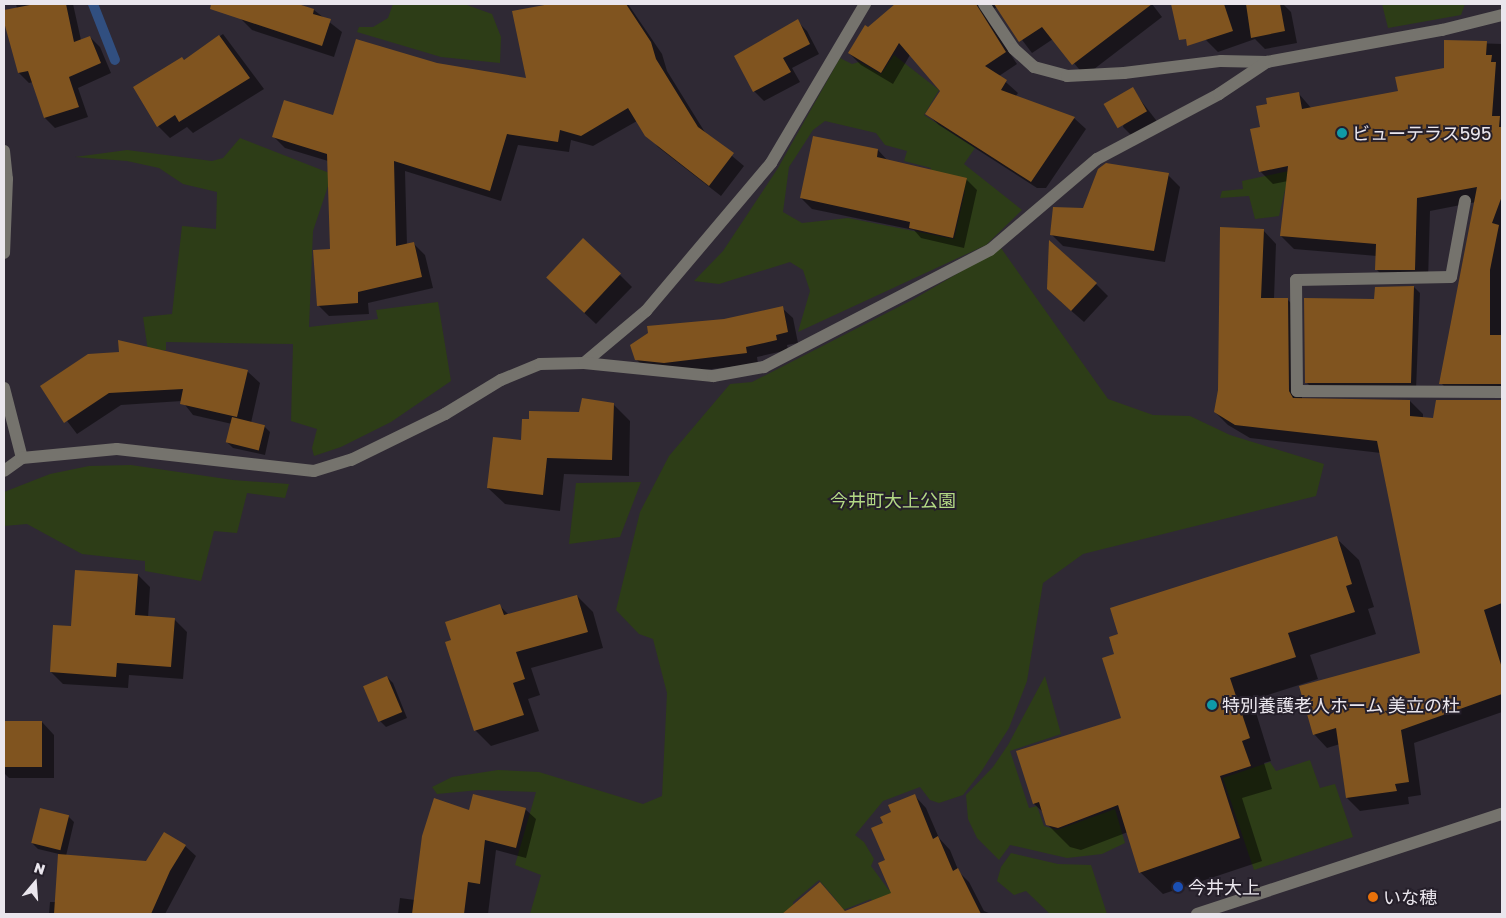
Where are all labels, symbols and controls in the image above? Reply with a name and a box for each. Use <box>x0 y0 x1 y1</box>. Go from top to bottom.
place label: ビューテラス595 <box>1352 122 1492 144</box>
marker: ビューテラス595 <box>1336 127 1348 139</box>
park label: 今井町大上公園 <box>830 489 956 511</box>
place label: 特別養護老人ホーム 美立の杜 <box>1222 694 1460 716</box>
marker: 特別養護老人ホーム 美立の杜 <box>1206 699 1218 711</box>
north arrow <box>10 858 60 908</box>
text: N <box>32 859 47 878</box>
place label: 今井大上 <box>1188 876 1260 898</box>
marker: 今井大上 <box>1172 881 1184 893</box>
place label: いな穂 <box>1383 886 1437 908</box>
marker: いな穂 <box>1367 891 1379 903</box>

